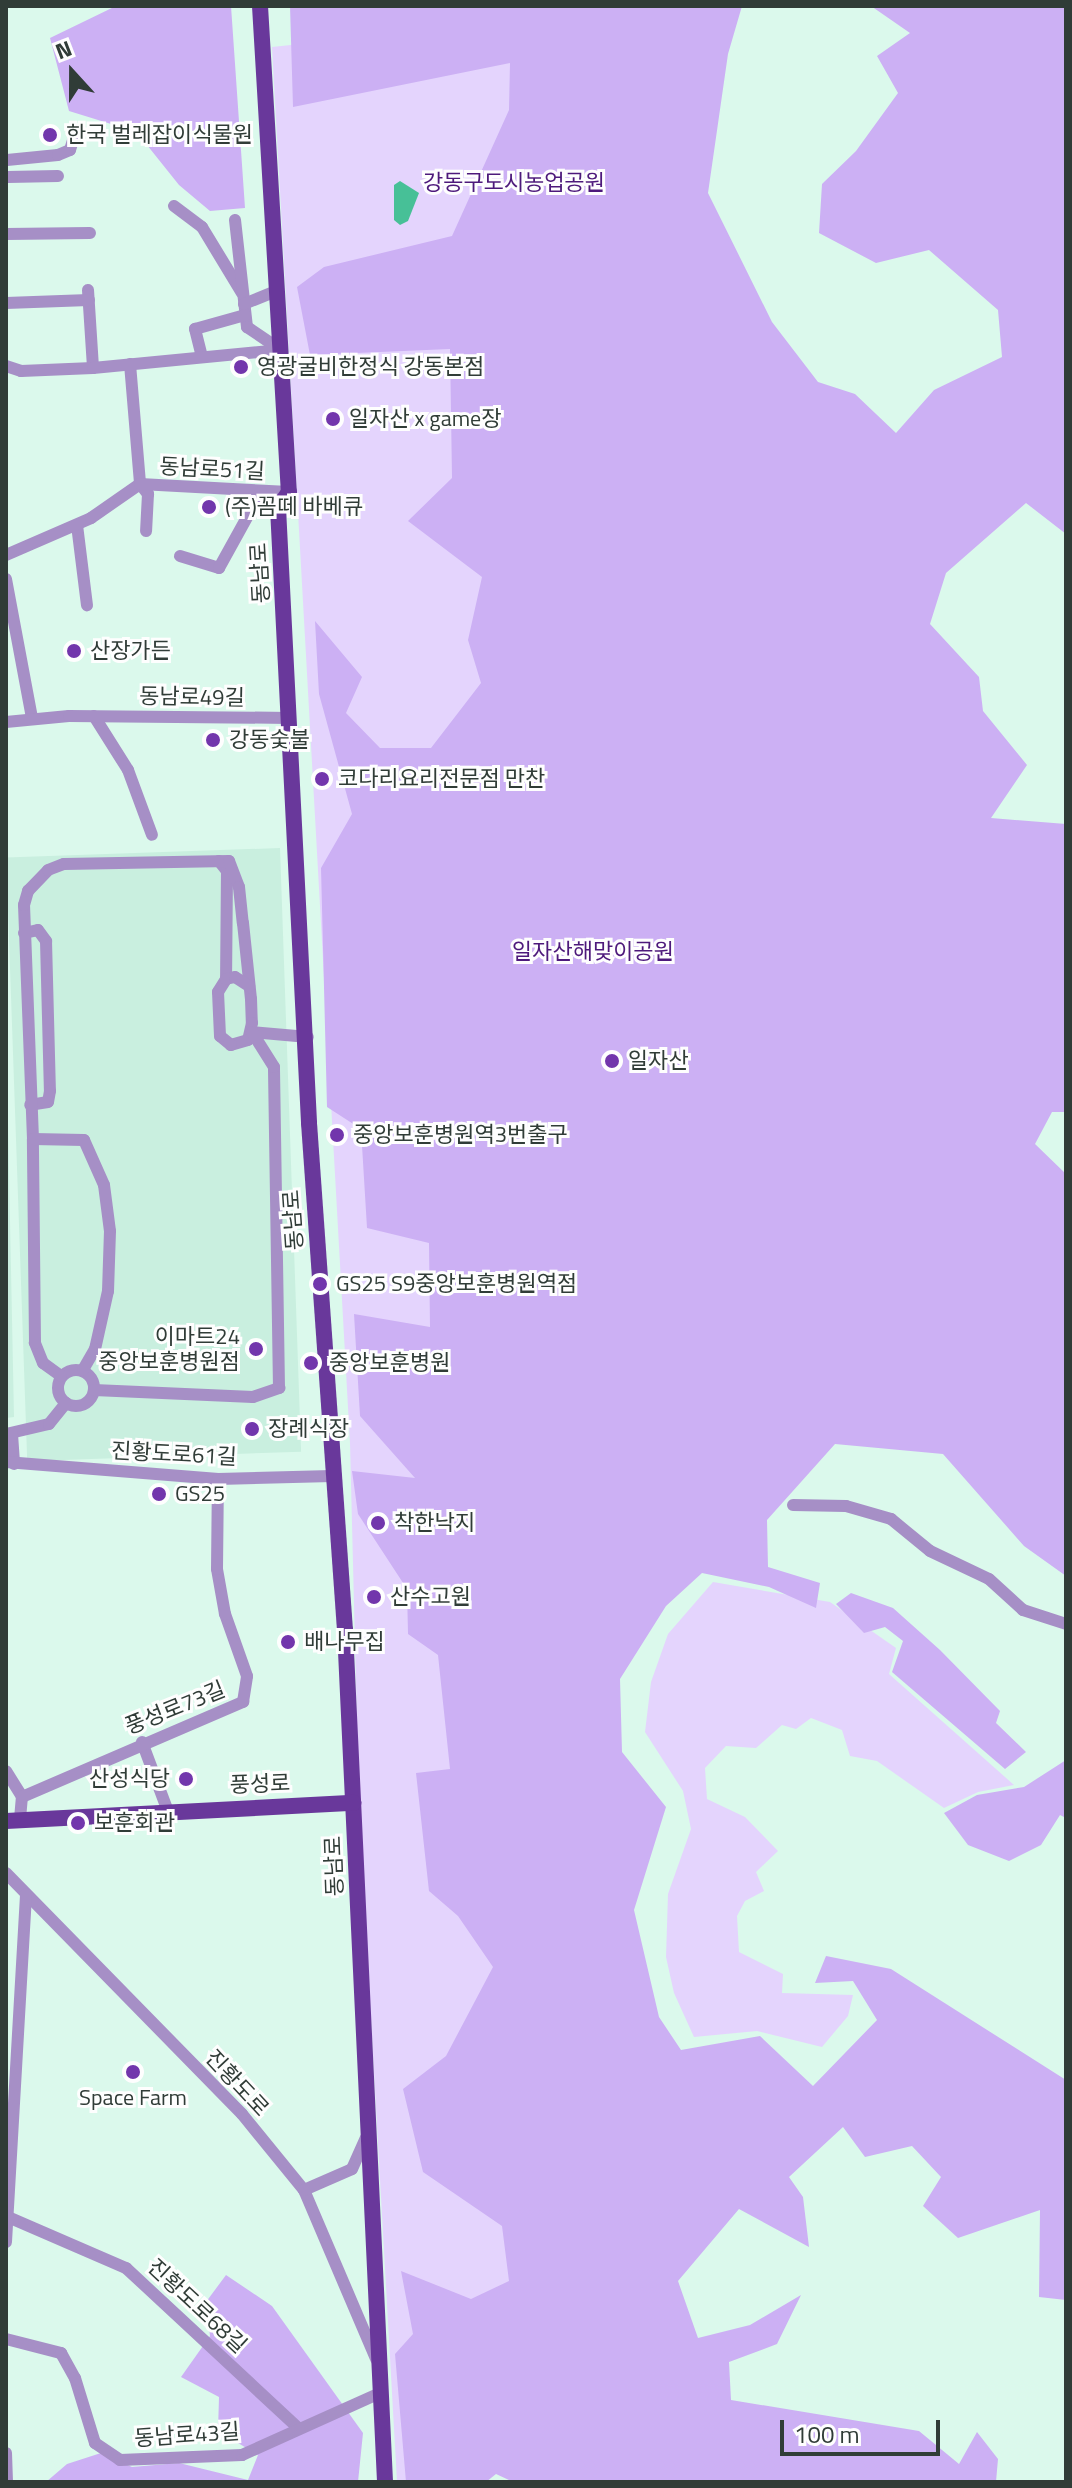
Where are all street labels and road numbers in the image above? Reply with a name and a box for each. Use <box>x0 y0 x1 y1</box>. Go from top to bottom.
street label: 동남로51길 <box>159 453 265 485</box>
street label: 동남로 <box>245 542 275 604</box>
street label: 동남로49길 <box>139 683 245 711</box>
street label: 동남로 <box>278 1189 308 1251</box>
street label: 진황도로61길 <box>110 1438 238 1470</box>
street label: 풍성로73길 <box>121 1676 229 1740</box>
street label: 풍성로 <box>229 1770 291 1798</box>
street label: 동남로 <box>320 1835 348 1897</box>
street label: 진황도로 <box>200 2044 274 2122</box>
street label: 진황도로68길 <box>142 2253 252 2359</box>
street label: 동남로43길 <box>133 2418 241 2452</box>

